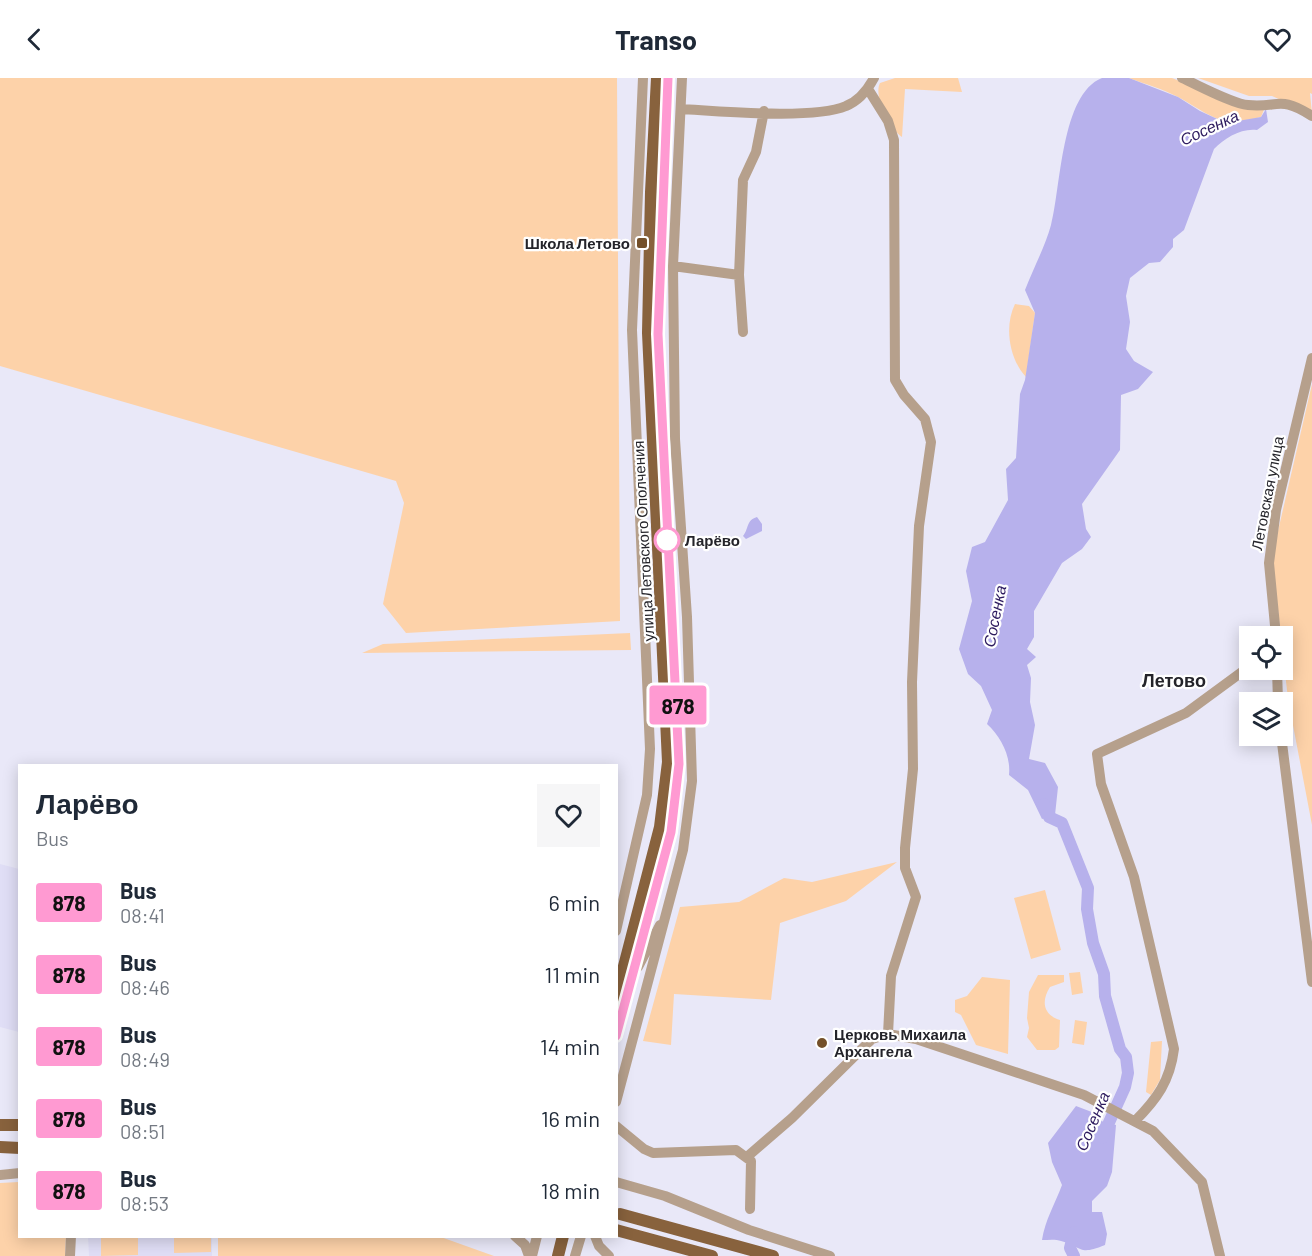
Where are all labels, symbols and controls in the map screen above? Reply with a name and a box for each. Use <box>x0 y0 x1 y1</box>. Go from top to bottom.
icon: back <box>18 23 51 56</box>
text: Transo <box>615 23 697 55</box>
icon: heart <box>1261 23 1294 56</box>
water label: Сосенка <box>1177 105 1241 149</box>
place label: Школа Летово <box>525 234 630 252</box>
marker: Школа Летово <box>635 236 649 250</box>
street label: Летовская улица <box>1247 434 1287 551</box>
street label: улица Летовского Ополчения <box>629 440 657 642</box>
marker: Ларёво <box>654 527 680 553</box>
place label: Ларёво <box>685 531 740 549</box>
water label: Сосенка <box>979 583 1009 649</box>
map controls <box>1239 626 1293 746</box>
button: locate <box>1239 626 1293 680</box>
district label: Летово <box>1142 669 1206 691</box>
line badge: 878 <box>644 686 712 724</box>
button: layers <box>1239 692 1293 746</box>
text: 878 <box>661 693 695 718</box>
button: heart <box>537 784 600 847</box>
text: Ларёво <box>36 786 139 820</box>
text: Bus <box>36 826 69 850</box>
text: Bus <box>120 877 157 903</box>
text: 6 min <box>549 889 600 915</box>
text: 878 <box>52 890 86 915</box>
text: 08:41 <box>120 903 165 927</box>
text: Bus <box>120 949 157 975</box>
text: 11 min <box>544 961 600 987</box>
text: 878 <box>52 962 86 987</box>
text: 08:46 <box>120 975 170 999</box>
text: Bus <box>120 1021 157 1047</box>
place label: Церковь Михаила Архангела <box>834 1025 967 1060</box>
text: 14 min <box>540 1033 600 1059</box>
text: 878 <box>52 1034 86 1059</box>
marker: Церковь Михаила Архангела <box>815 1036 829 1050</box>
text: 08:49 <box>120 1047 170 1071</box>
water label: Сосенка <box>1071 1088 1113 1154</box>
text: Bus <box>120 1093 157 1119</box>
text: 16 min <box>541 1105 600 1131</box>
text: 878 <box>52 1106 86 1131</box>
text: 08:51 <box>120 1119 165 1143</box>
text: Bus <box>120 1165 157 1191</box>
text: 18 min <box>541 1177 600 1203</box>
text: 878 <box>52 1178 86 1203</box>
text: 08:53 <box>120 1191 169 1215</box>

